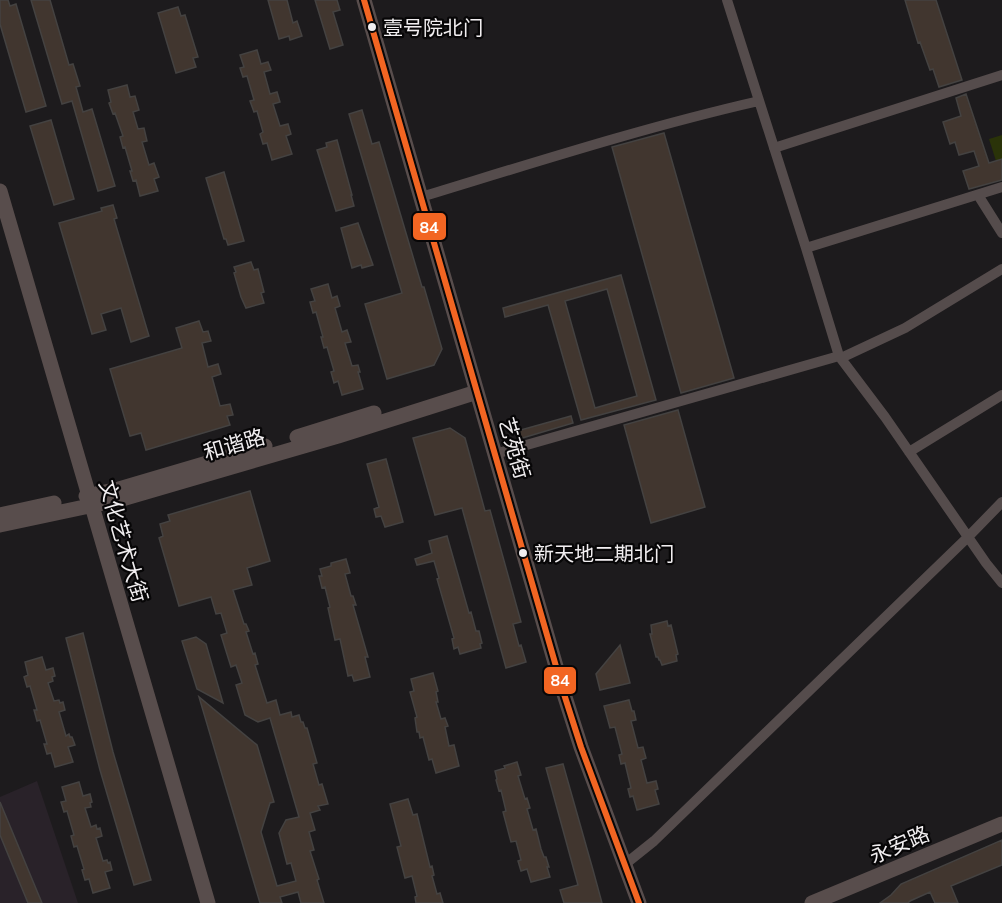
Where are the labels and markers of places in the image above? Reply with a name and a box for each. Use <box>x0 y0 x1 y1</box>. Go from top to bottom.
place label: 壹号院北门 <box>383 15 483 40</box>
marker: 壹号院北门 <box>366 21 378 33</box>
place label: 新天地二期北门 <box>534 541 674 566</box>
marker: 新天地二期北门 <box>517 547 529 559</box>

